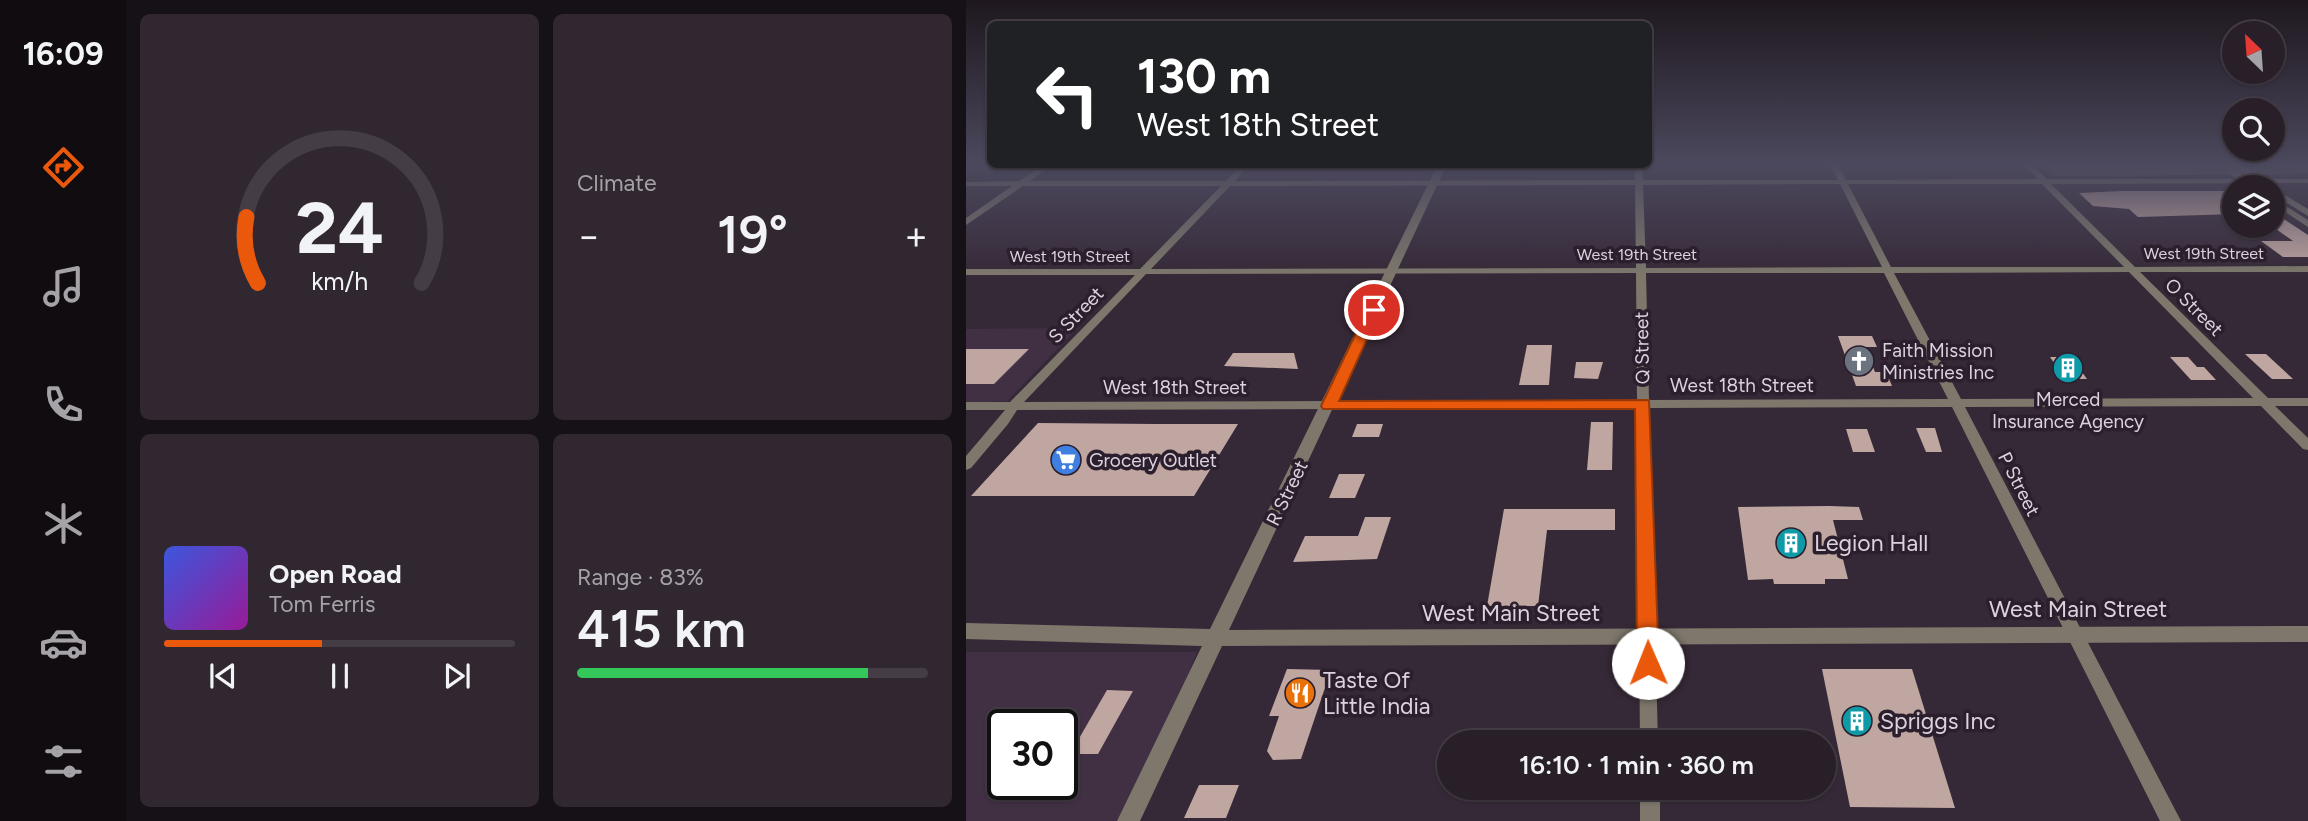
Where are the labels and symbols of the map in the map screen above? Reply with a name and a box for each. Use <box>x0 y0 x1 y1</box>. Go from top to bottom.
north arrow <box>2222 21 2286 84</box>
street label: West 19th Street <box>2144 244 2264 263</box>
street label: West 19th Street <box>1577 245 1697 264</box>
street label: West 19th Street <box>1010 247 1130 266</box>
street label: O Street <box>2160 273 2228 341</box>
pin <box>1344 280 1404 340</box>
street label: S Street <box>1044 282 1108 348</box>
street label: Q Street <box>1630 311 1654 385</box>
place label: Faith Mission Ministries Inc <box>1882 339 1994 384</box>
church icon: Faith Mission Ministries Inc <box>1842 344 1876 378</box>
building icon: Merced Insurance Agency <box>2051 351 2085 385</box>
street label: West 18th Street <box>1670 374 1814 397</box>
street label: West 18th Street <box>1103 376 1247 399</box>
place label: Merced Insurance Agency <box>1992 388 2144 433</box>
supermarket icon: Grocery Outlet <box>1049 443 1083 477</box>
street label: P Street <box>1993 448 2045 520</box>
place label: Grocery Outlet <box>1089 449 1217 472</box>
street label: R Street <box>1261 457 1313 529</box>
building icon: Legion Hall <box>1774 526 1808 560</box>
place label: Legion Hall <box>1814 529 1928 557</box>
street label: West Main Street <box>1989 595 2167 623</box>
street label: West Main Street <box>1422 599 1600 627</box>
position arrow <box>1611 626 1685 700</box>
place label: Taste Of Little India <box>1323 666 1431 720</box>
restaurant icon: Taste Of Little India <box>1283 676 1317 710</box>
building icon: Spriggs Inc <box>1840 704 1874 738</box>
place label: Spriggs Inc <box>1880 707 1996 735</box>
speed limit sign: 30 <box>987 709 1078 800</box>

